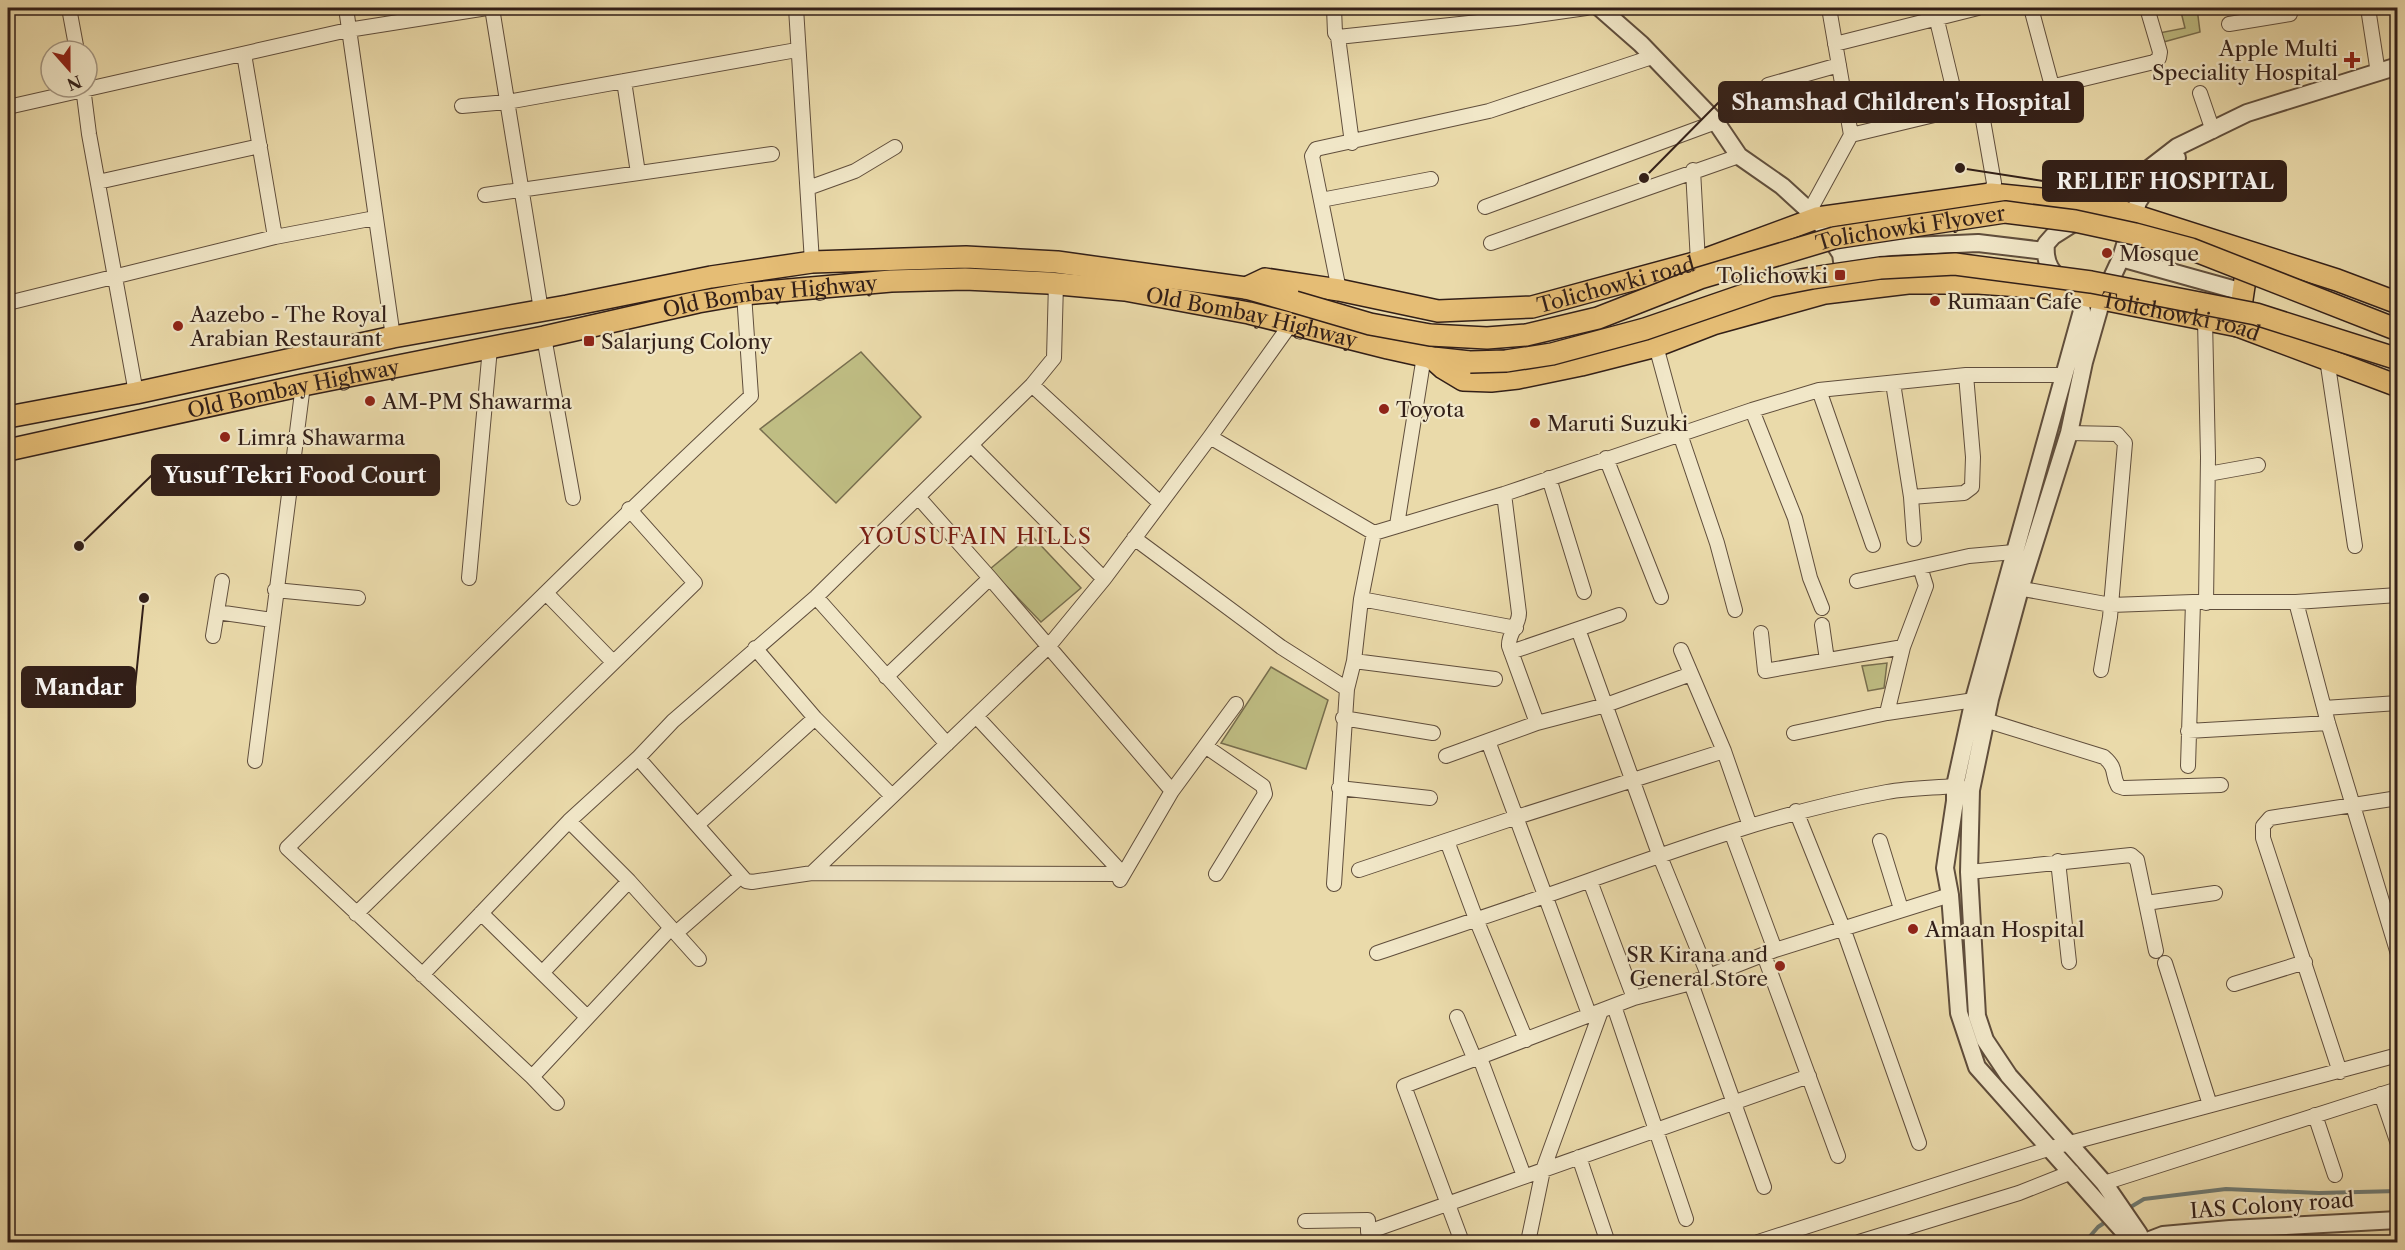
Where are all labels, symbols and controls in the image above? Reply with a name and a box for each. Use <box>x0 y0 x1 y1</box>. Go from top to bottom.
place label: Apple Multi Speciality Hospital <box>2152 36 2338 85</box>
north arrow <box>39 39 99 99</box>
marker: Apple Multi Speciality Hospital <box>2343 51 2361 69</box>
text: N <box>64 71 84 95</box>
callout: Shamshad Children's Hospital <box>1719 82 2083 122</box>
text: Shamshad Children's Hospital <box>1731 89 2071 116</box>
callout: RELIEF HOSPITAL <box>2043 161 2286 201</box>
text: RELIEF HOSPITAL <box>2056 168 2275 195</box>
street label: Tolichowki Flyover <box>1813 200 2007 255</box>
place label: Mosque <box>2119 241 2199 266</box>
marker: Mosque <box>2100 246 2114 260</box>
street label: Tolichowki road <box>1534 251 1698 318</box>
place label: Tolichowki <box>1717 263 1828 288</box>
marker: Tolichowki <box>1833 268 1847 282</box>
street label: Old Bombay Highway <box>660 270 878 322</box>
street label: Old Bombay Highway <box>1144 282 1360 352</box>
street label: Tolichowki road <box>2099 286 2264 346</box>
place label: Rumaan Cafe <box>1947 289 2082 314</box>
marker: Rumaan Cafe <box>1928 294 1942 308</box>
place label: Aazebo - The Royal Arabian Restaurant <box>189 302 387 351</box>
marker: Aazebo - The Royal Arabian Restaurant <box>171 319 185 333</box>
place label: Salarjung Colony <box>601 329 772 354</box>
marker: Salarjung Colony <box>582 334 596 348</box>
street label: Old Bombay Highway <box>185 354 402 423</box>
place label: AM-PM Shawarma <box>381 389 573 414</box>
marker: AM-PM Shawarma <box>363 394 377 408</box>
place label: Toyota <box>1396 397 1465 422</box>
marker: Toyota <box>1377 402 1391 416</box>
place label: Maruti Suzuki <box>1547 411 1688 436</box>
marker: Maruti Suzuki <box>1528 416 1542 430</box>
place label: Limra Shawarma <box>237 425 406 450</box>
marker: Limra Shawarma <box>218 430 232 444</box>
callout: Yusuf Tekri Food Court <box>152 455 439 495</box>
text: Yusuf Tekri Food Court <box>163 462 427 489</box>
district label: YOUSUFAIN HILLS <box>858 523 1093 550</box>
callout: Mandar <box>22 667 135 707</box>
text: Mandar <box>34 674 124 701</box>
place label: Amaan Hospital <box>1924 917 2085 942</box>
marker: Amaan Hospital <box>1906 922 1920 936</box>
place label: SR Kirana and General Store <box>1626 942 1768 991</box>
marker: SR Kirana and General Store <box>1773 959 1787 973</box>
street label: IAS Colony road <box>2189 1187 2355 1223</box>

